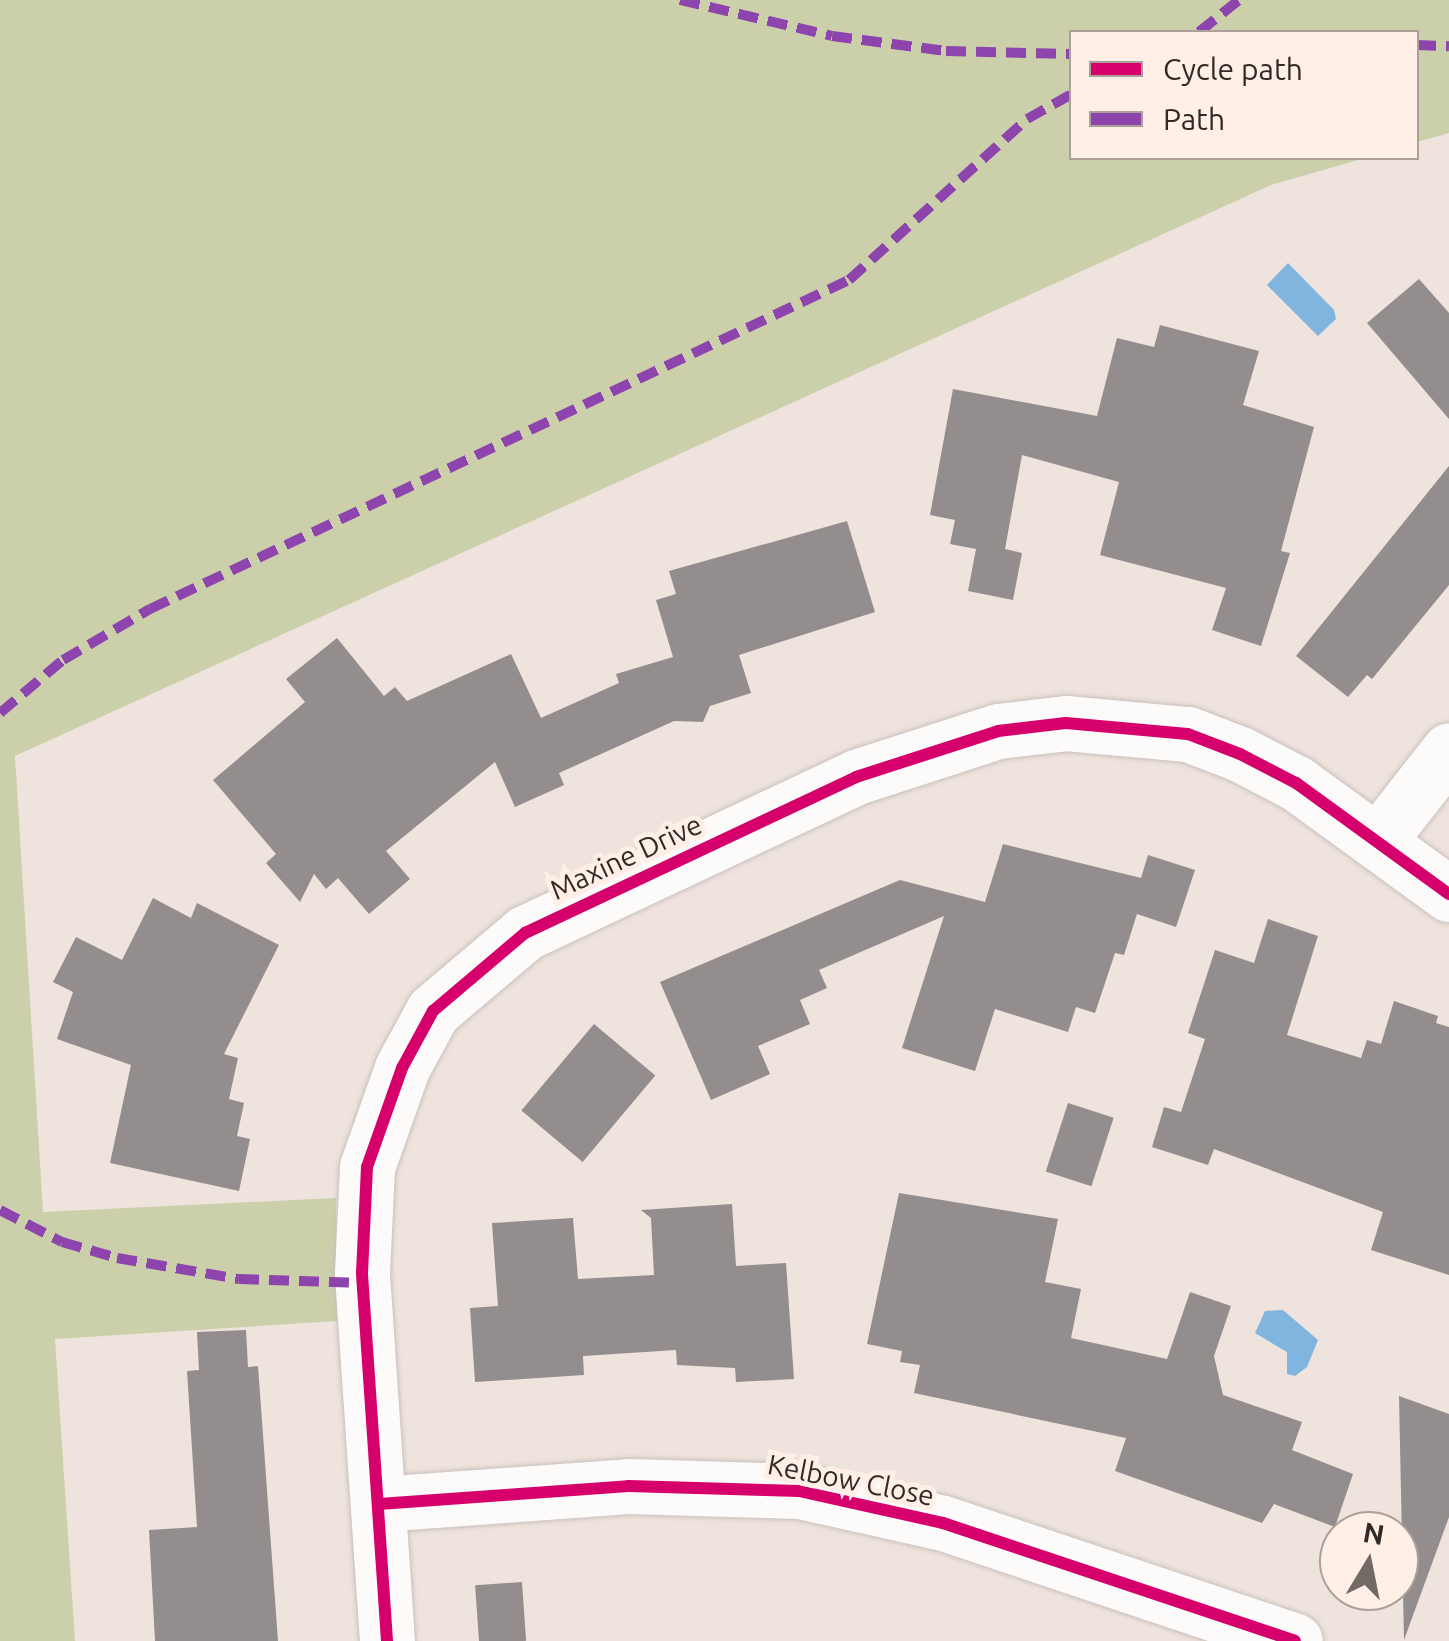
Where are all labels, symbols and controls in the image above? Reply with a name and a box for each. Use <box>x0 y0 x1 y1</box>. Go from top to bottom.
legend <box>1069 30 1419 160</box>
text: Cycle path <box>1163 52 1303 86</box>
text: Path <box>1163 102 1225 136</box>
street label: Maxine Drive <box>545 807 707 907</box>
street label: Kelbow Close <box>765 1447 937 1513</box>
north arrow <box>1319 1511 1419 1611</box>
text: N <box>1361 1516 1387 1550</box>

